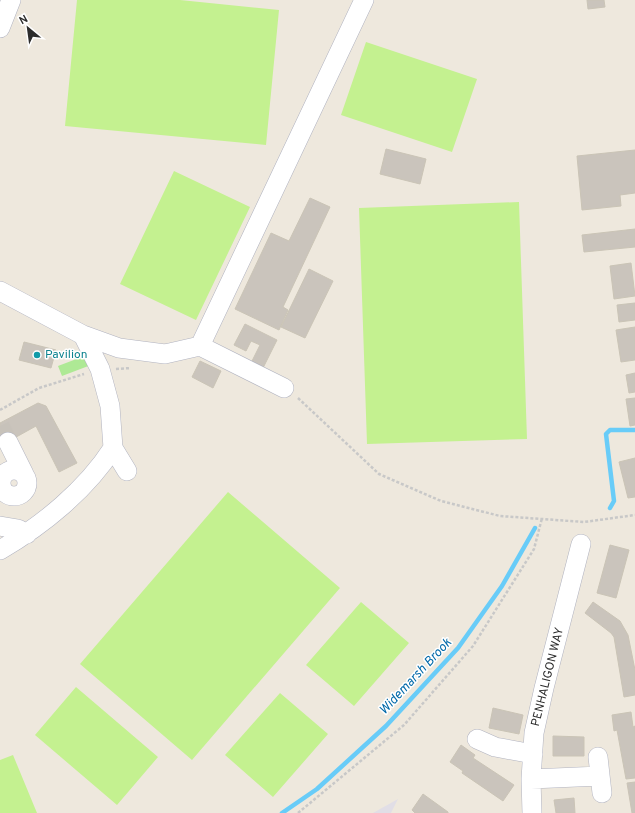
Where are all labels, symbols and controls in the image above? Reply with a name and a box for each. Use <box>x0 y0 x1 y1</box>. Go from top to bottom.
north arrow <box>8 8 48 48</box>
text: N <box>17 12 30 28</box>
place label: Pavilion <box>45 347 87 363</box>
marker: Pavilion <box>32 350 42 360</box>
street label: PENHALIGON WAY <box>528 625 568 728</box>
water label: Widemarsh Brook <box>376 635 456 719</box>

